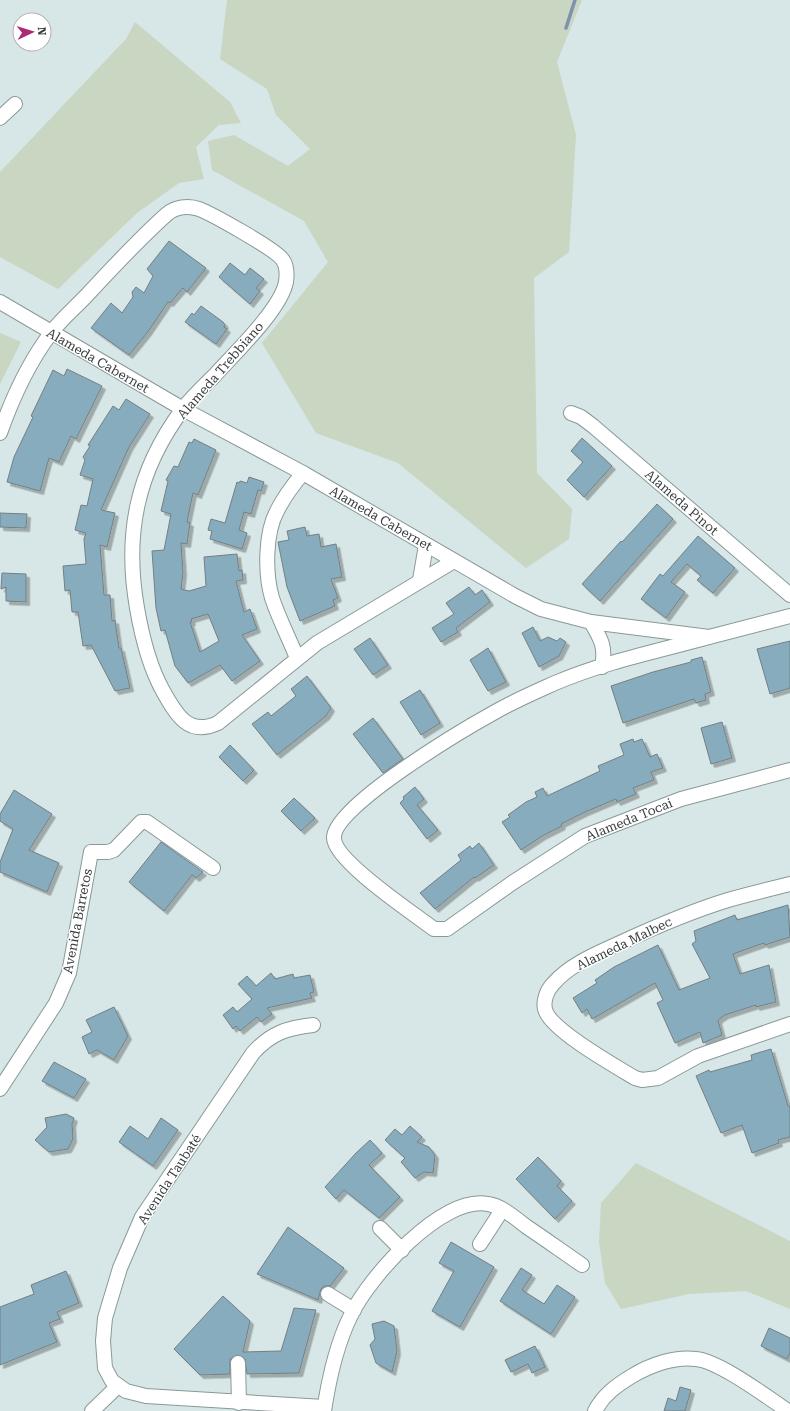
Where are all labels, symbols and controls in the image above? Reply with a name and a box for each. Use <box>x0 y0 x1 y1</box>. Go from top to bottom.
north arrow <box>12 12 52 52</box>
text: N <box>35 27 48 37</box>
street label: Alameda Trebbiano <box>174 319 266 422</box>
street label: Alameda Cabernet <box>44 325 152 396</box>
street label: Alameda Pinot <box>642 467 721 538</box>
street label: Alameda Cabernet <box>327 483 435 554</box>
street label: Alameda Tocai <box>584 795 675 844</box>
street label: Avenida Barretos <box>60 867 95 975</box>
street label: Alameda Malbec <box>574 914 674 973</box>
street label: Avenida Taubaté <box>135 1131 204 1227</box>

